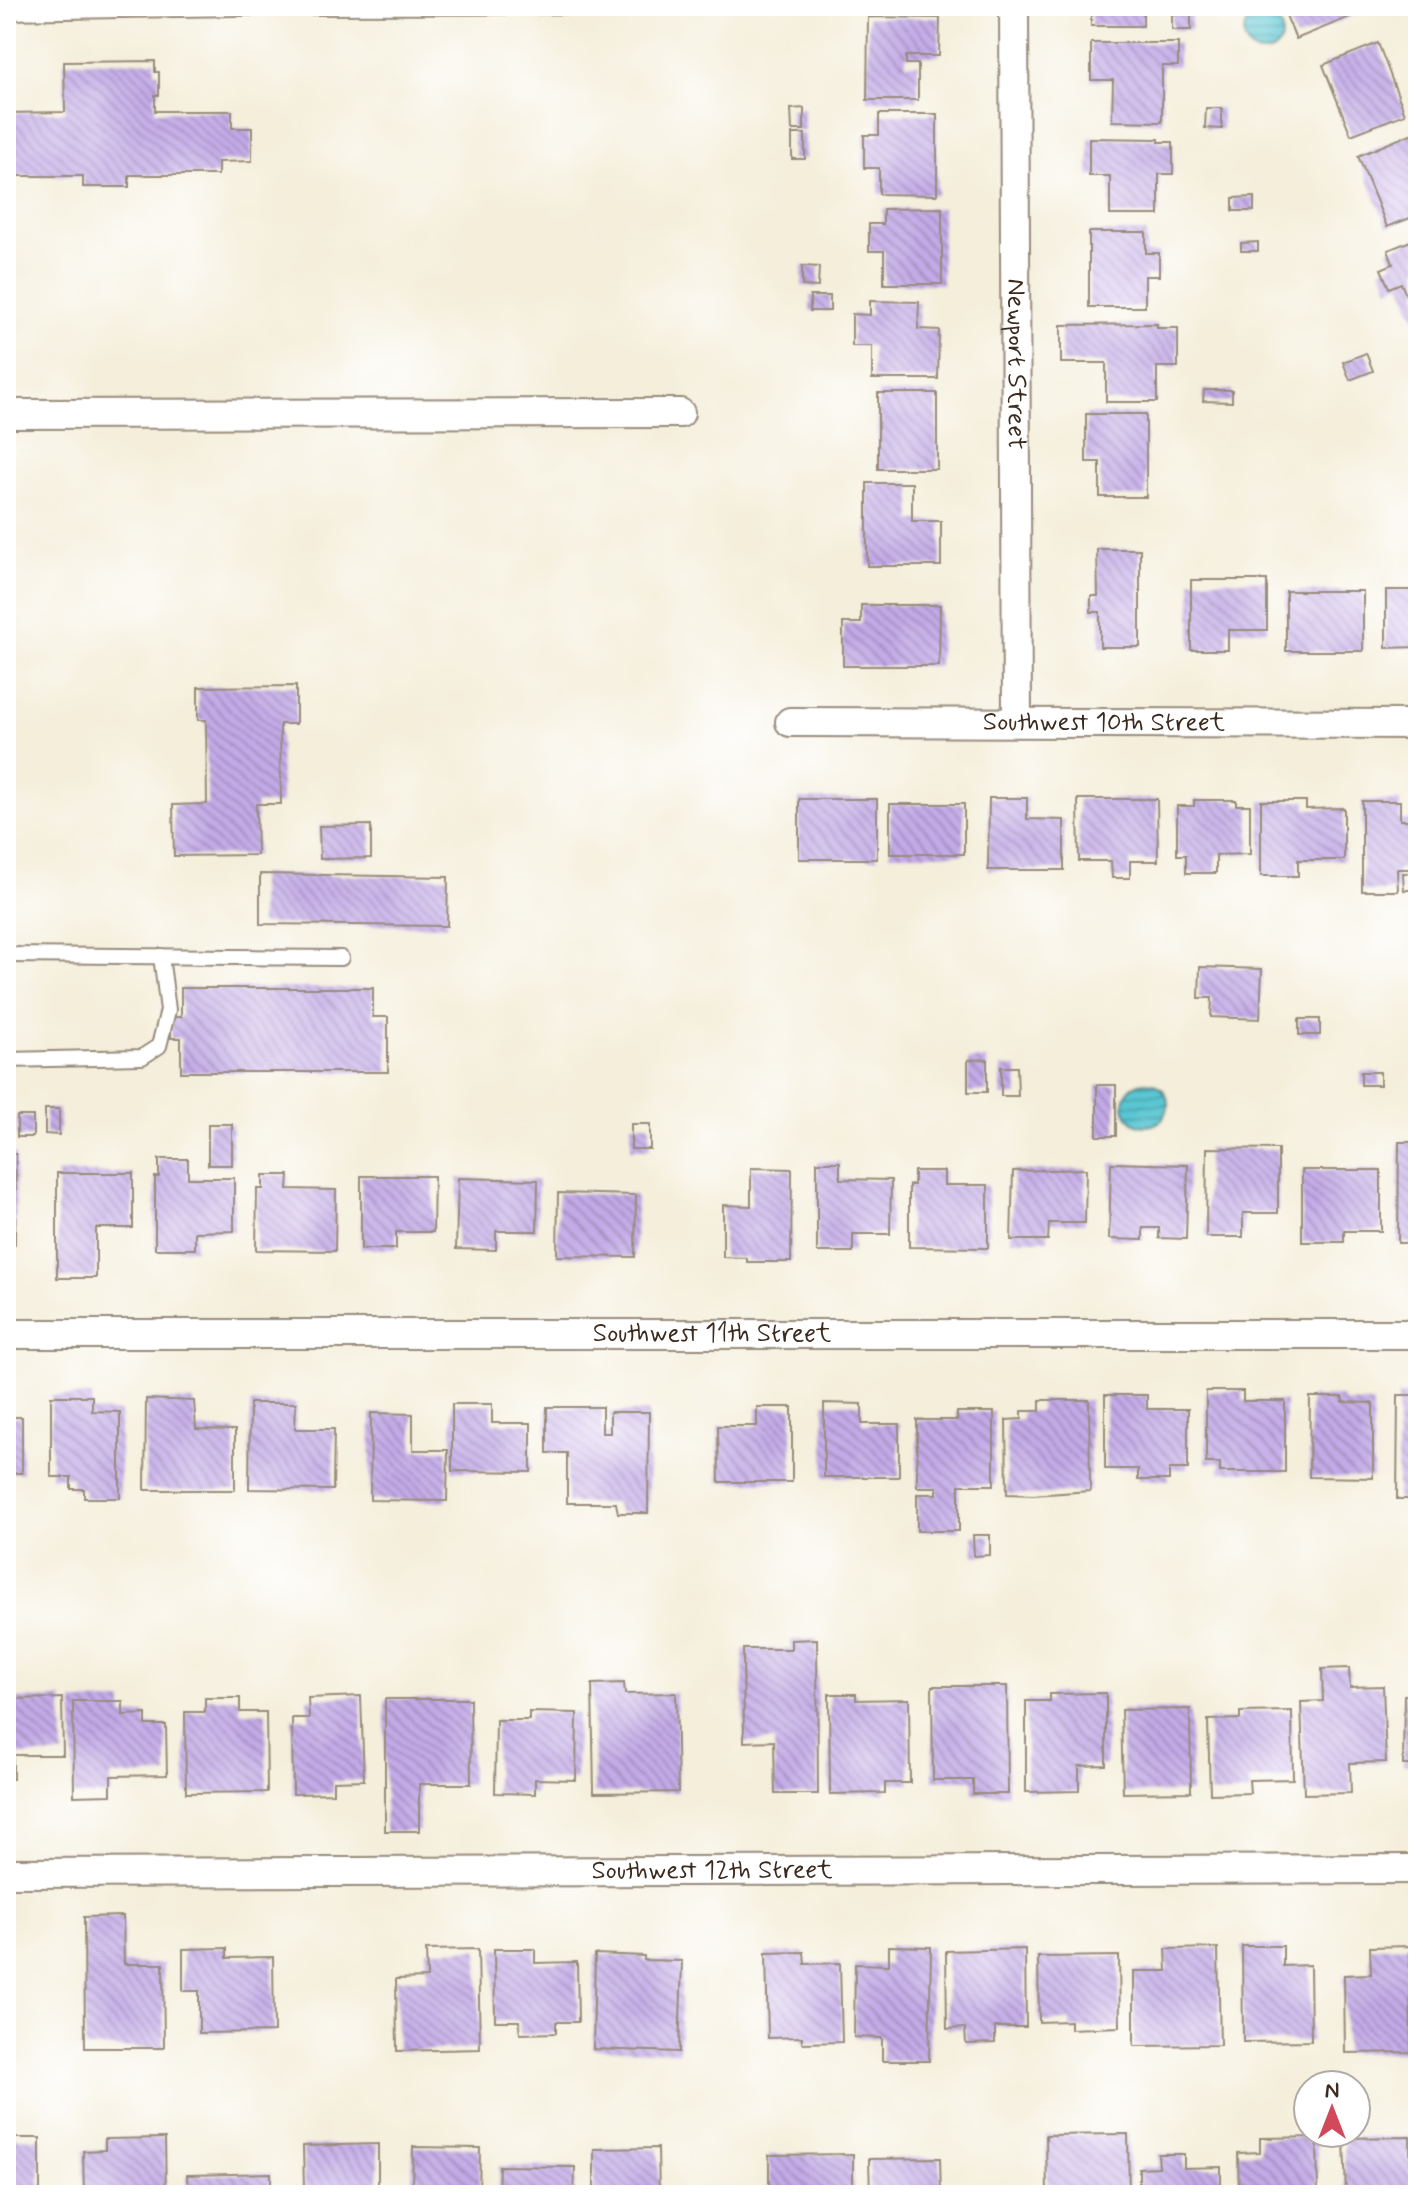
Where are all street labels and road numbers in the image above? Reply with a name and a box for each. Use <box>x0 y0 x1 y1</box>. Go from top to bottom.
street label: Newport Street <box>998 279 1033 449</box>
street label: Southwest 10th Street <box>983 706 1225 740</box>
street label: Southwest 11th Street <box>593 1317 831 1351</box>
street label: Southwest 12th Street <box>591 1854 833 1888</box>

